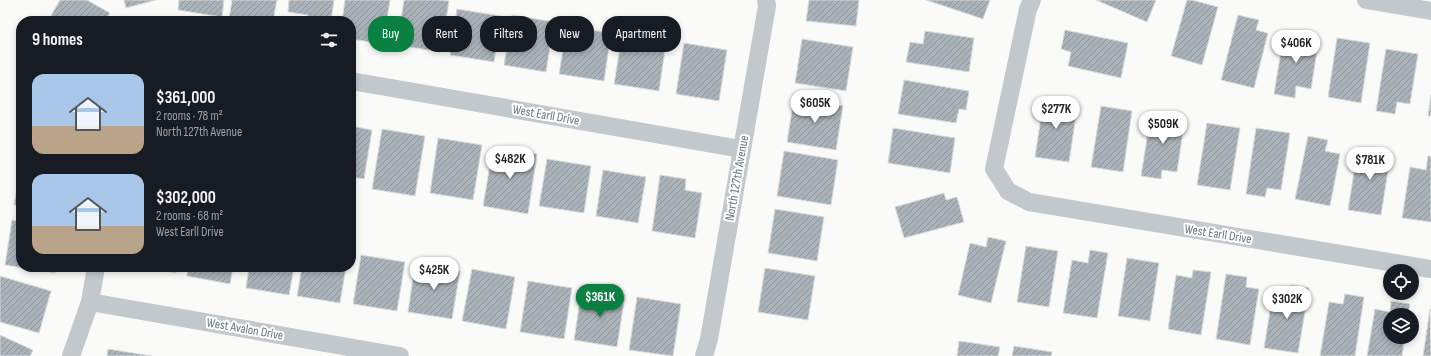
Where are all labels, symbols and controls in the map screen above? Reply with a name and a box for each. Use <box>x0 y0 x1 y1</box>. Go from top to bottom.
chip: Buy <box>368 16 414 52</box>
chip: Rent <box>422 16 472 52</box>
chip: Filters <box>480 16 537 52</box>
chip: New <box>545 16 594 52</box>
chip: Apartment <box>602 16 681 52</box>
icon: filters <box>318 29 340 51</box>
text: 9 homes <box>32 30 83 50</box>
pin: $406K <box>1268 30 1324 64</box>
text: $406K <box>1280 35 1312 51</box>
text: $361,000 <box>156 88 215 108</box>
icon: home <box>64 90 112 138</box>
pin: $605K <box>787 90 843 124</box>
text: $605K <box>799 95 831 111</box>
pin: $277K <box>1028 96 1084 130</box>
street label: West Earll Drive <box>511 101 581 129</box>
text: $277K <box>1041 101 1071 117</box>
text: 2 rooms · 78 m² <box>156 108 223 124</box>
pin: $509K <box>1135 111 1191 145</box>
text: $509K <box>1147 116 1179 132</box>
text: North 127th Avenue <box>156 124 242 140</box>
street label: North 127th Avenue <box>722 134 752 222</box>
pin: $482K <box>482 146 538 180</box>
pin: $781K <box>1342 147 1398 181</box>
text: $482K <box>494 151 526 167</box>
text: $781K <box>1355 152 1385 168</box>
text: $302,000 <box>156 188 216 208</box>
icon: home <box>64 190 112 238</box>
text: 2 rooms · 68 m² <box>156 208 223 224</box>
street label: West Earll Drive <box>1183 221 1253 247</box>
text: West Earll Drive <box>156 224 224 240</box>
pin: $425K <box>406 257 462 291</box>
text: $425K <box>419 262 449 278</box>
map controls <box>1383 264 1419 344</box>
button: locate <box>1383 264 1419 300</box>
pin: $361K <box>572 284 628 318</box>
pin: $302K <box>1259 286 1315 320</box>
text: $361K <box>585 289 615 305</box>
text: $302K <box>1272 291 1302 307</box>
button: layers <box>1383 308 1419 344</box>
street label: West Avalon Drive <box>205 314 285 344</box>

